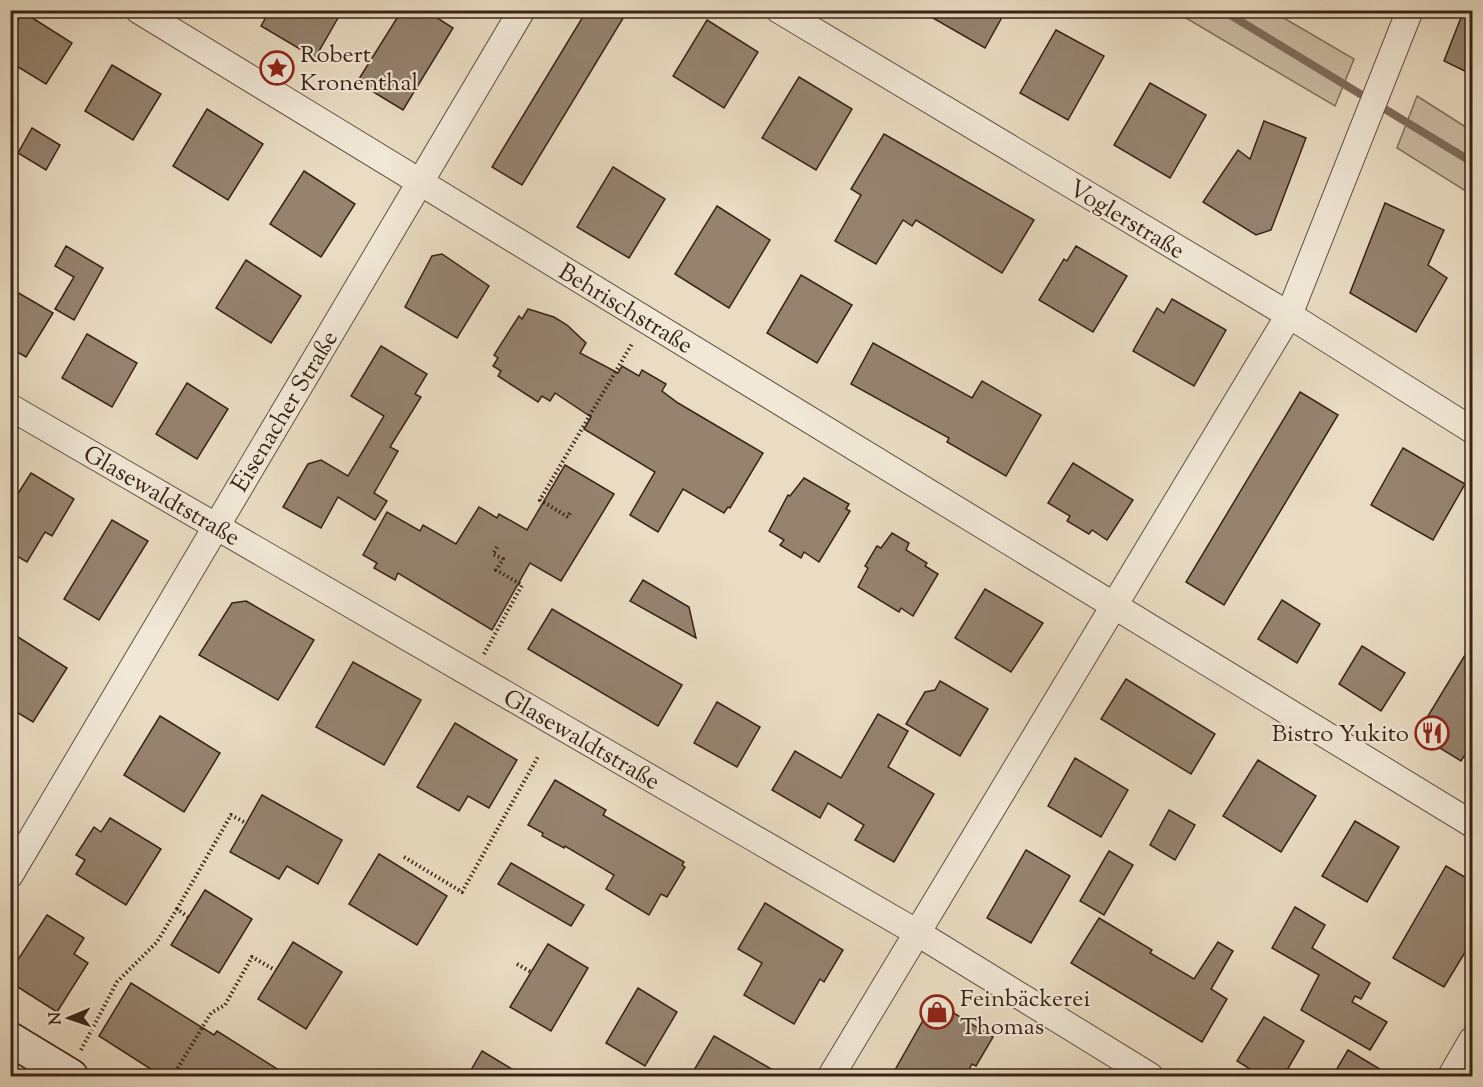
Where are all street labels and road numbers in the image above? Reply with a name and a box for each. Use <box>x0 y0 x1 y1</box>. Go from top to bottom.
street label: Voglerstraße <box>1061 173 1190 269</box>
street label: Behrischstraße <box>551 256 699 363</box>
street label: Eisenacher Straße <box>224 325 347 499</box>
street label: Glasewaldtstraße <box>76 438 246 556</box>
street label: Glasewaldtstraße <box>496 682 666 800</box>

